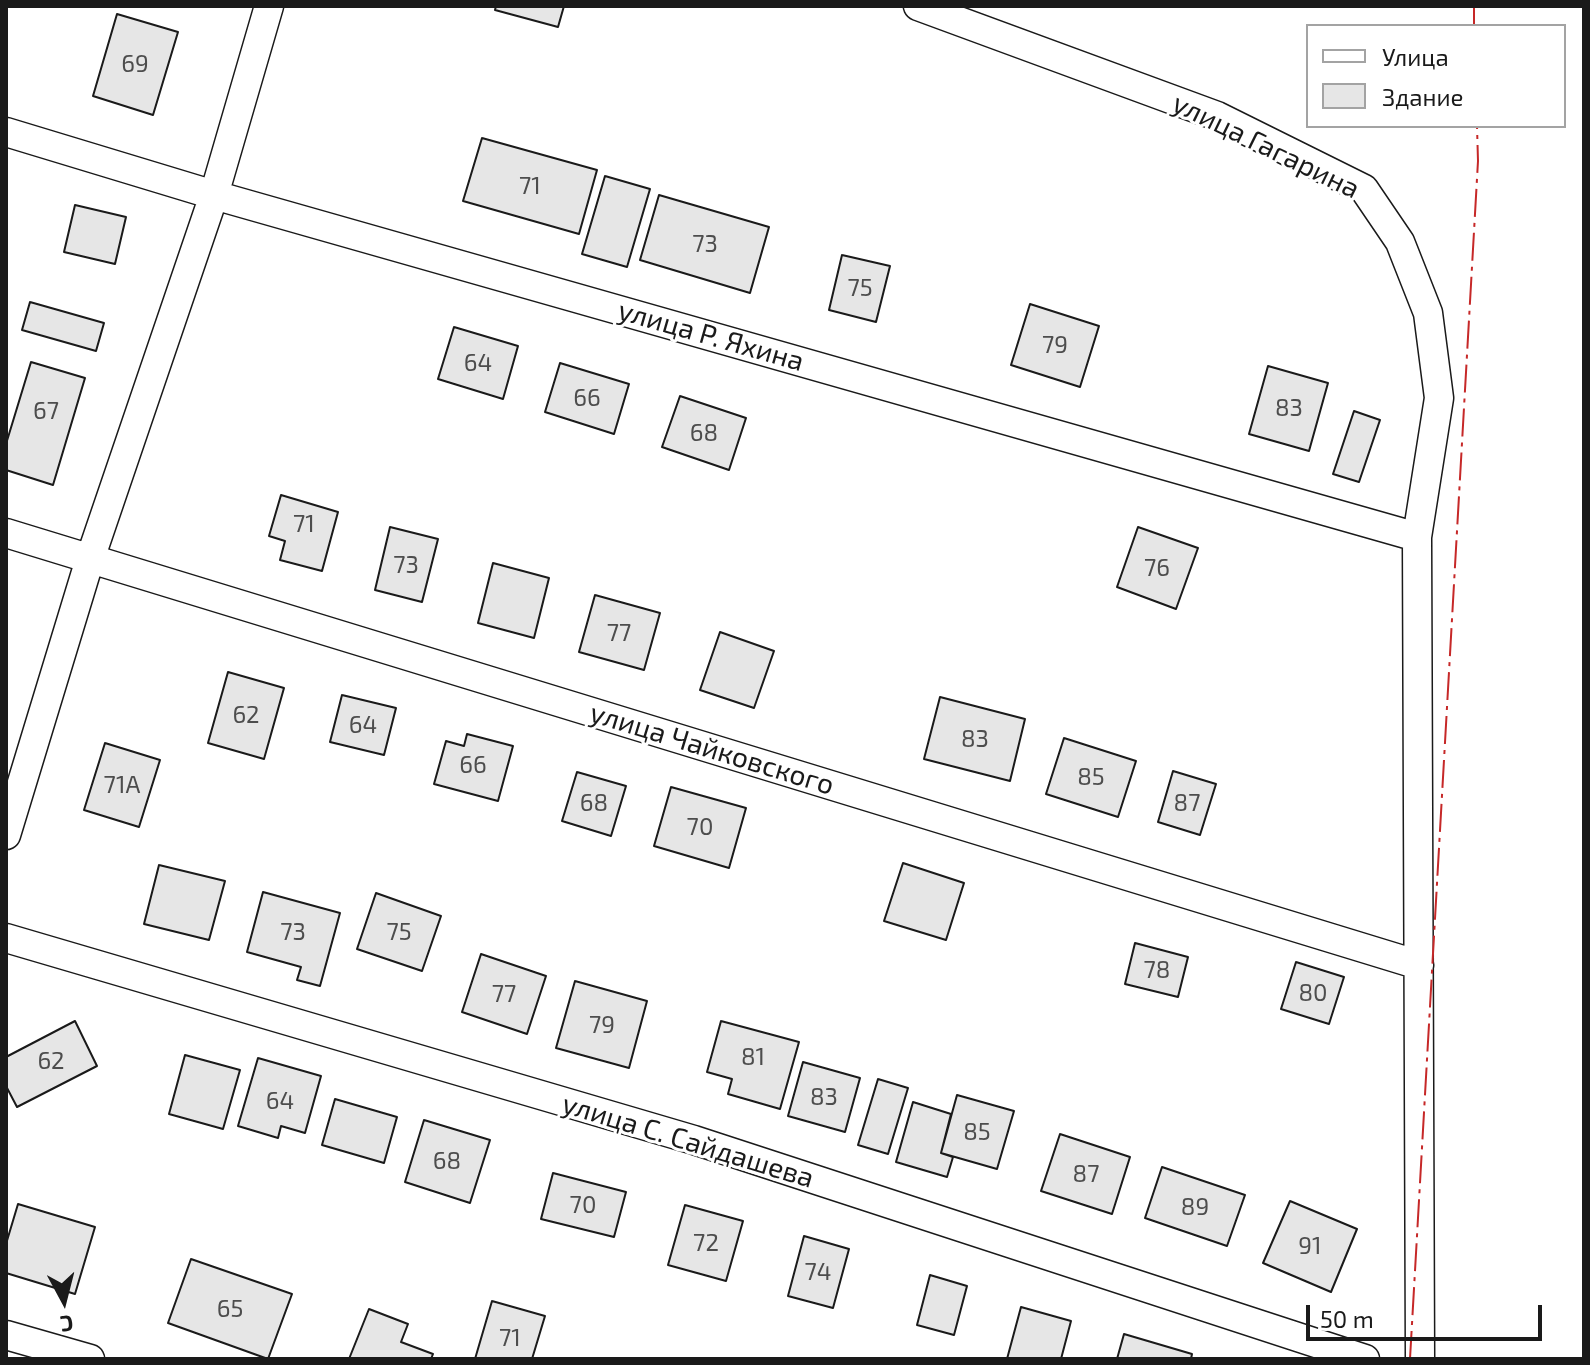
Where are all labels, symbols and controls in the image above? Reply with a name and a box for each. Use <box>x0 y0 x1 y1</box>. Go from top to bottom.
legend <box>1306 24 1566 128</box>
text: Улица <box>1382 42 1449 71</box>
house number: 69 <box>121 50 149 78</box>
text: Здание <box>1382 82 1464 111</box>
street label: улица Гагарина <box>1167 86 1365 206</box>
house number: 71 <box>519 172 541 200</box>
house number: 73 <box>692 230 718 258</box>
house number: 75 <box>847 274 873 302</box>
street label: улица Р. Яхина <box>614 293 808 379</box>
house number: 79 <box>1042 331 1068 359</box>
house number: 64 <box>464 349 492 377</box>
house number: 66 <box>573 384 601 412</box>
house number: 83 <box>1275 394 1303 422</box>
house number: 67 <box>33 397 59 425</box>
house number: 68 <box>690 419 718 447</box>
house number: 71 <box>293 510 315 538</box>
house number: 73 <box>393 551 419 579</box>
house number: 76 <box>1144 554 1170 582</box>
house number: 77 <box>607 619 631 647</box>
street label: улица Чайковского <box>586 696 838 802</box>
house number: 62 <box>232 701 260 729</box>
house number: 64 <box>349 711 377 739</box>
house number: 83 <box>961 725 989 753</box>
house number: 66 <box>459 751 487 779</box>
house number: 85 <box>1077 763 1105 791</box>
house number: 71А <box>104 771 140 799</box>
house number: 68 <box>580 789 608 817</box>
house number: 87 <box>1174 789 1200 817</box>
house number: 70 <box>687 813 713 841</box>
house number: 73 <box>280 918 306 946</box>
house number: 75 <box>386 918 412 946</box>
house number: 78 <box>1144 956 1170 984</box>
house number: 80 <box>1298 979 1328 1007</box>
house number: 77 <box>492 980 516 1008</box>
house number: 79 <box>589 1011 615 1039</box>
house number: 81 <box>741 1043 765 1071</box>
house number: 62 <box>37 1047 65 1075</box>
house number: 83 <box>810 1083 838 1111</box>
house number: 64 <box>266 1087 294 1115</box>
street label: улица С. Сайдашева <box>558 1087 818 1195</box>
house number: 85 <box>963 1118 991 1146</box>
house number: 68 <box>433 1147 461 1175</box>
house number: 87 <box>1073 1160 1099 1188</box>
house number: 70 <box>570 1191 596 1219</box>
house number: 89 <box>1181 1193 1209 1221</box>
house number: 72 <box>693 1229 719 1257</box>
house number: 91 <box>1298 1232 1322 1260</box>
house number: 74 <box>804 1258 832 1286</box>
north arrow <box>24 1261 104 1341</box>
scale bar <box>1310 1289 1546 1339</box>
house number: 65 <box>217 1295 243 1323</box>
text: 50 m <box>1320 1304 1374 1333</box>
text: С <box>59 1311 75 1339</box>
house number: 71 <box>499 1324 521 1352</box>

